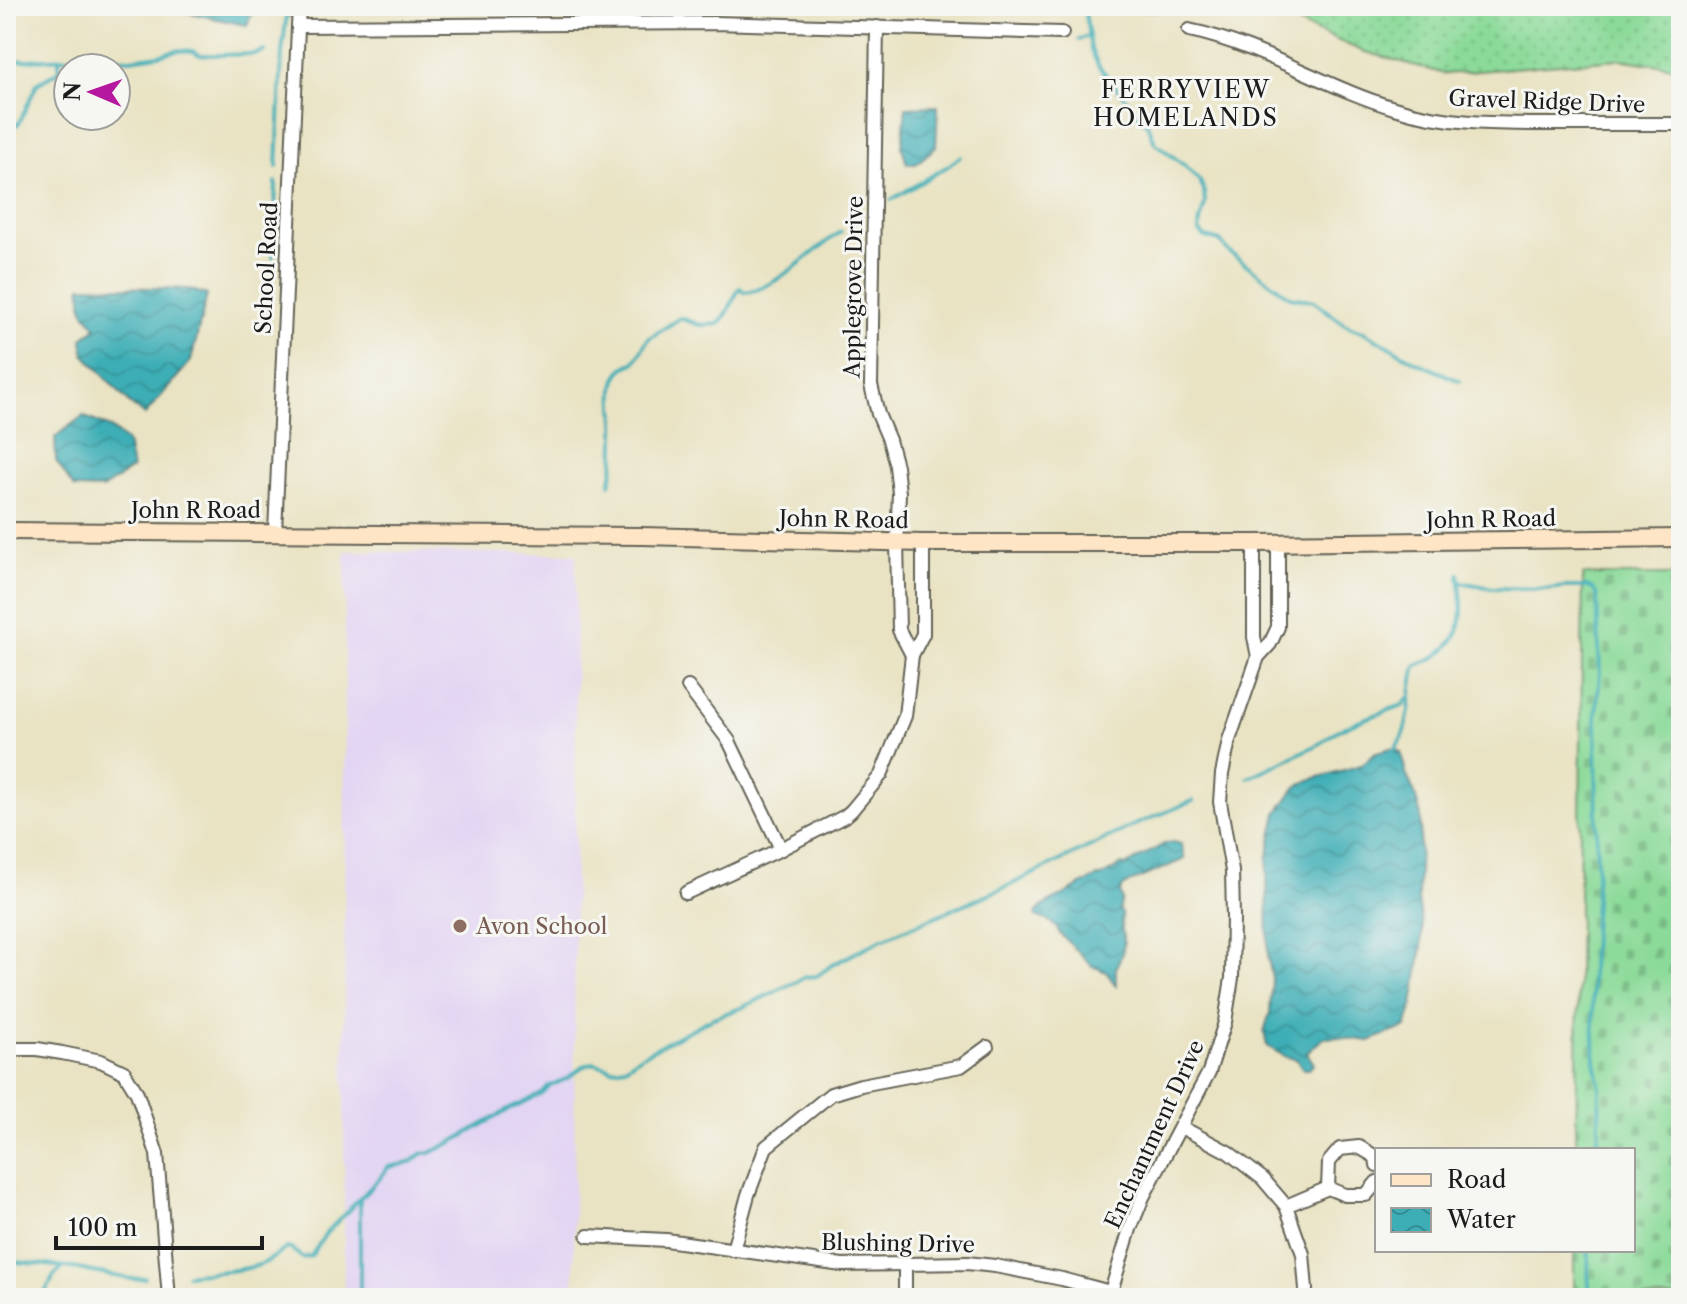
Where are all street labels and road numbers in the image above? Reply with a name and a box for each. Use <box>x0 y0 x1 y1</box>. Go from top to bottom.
street label: Gravel Ridge Drive <box>1448 85 1646 118</box>
street label: Applegrove Drive <box>838 196 869 379</box>
street label: School Road <box>250 201 283 335</box>
street label: John R Road <box>128 497 261 524</box>
street label: John R Road <box>776 505 909 534</box>
street label: John R Road <box>1423 505 1556 534</box>
street label: Enchantment Drive <box>1099 1036 1210 1233</box>
street label: Blushing Drive <box>821 1229 975 1258</box>

